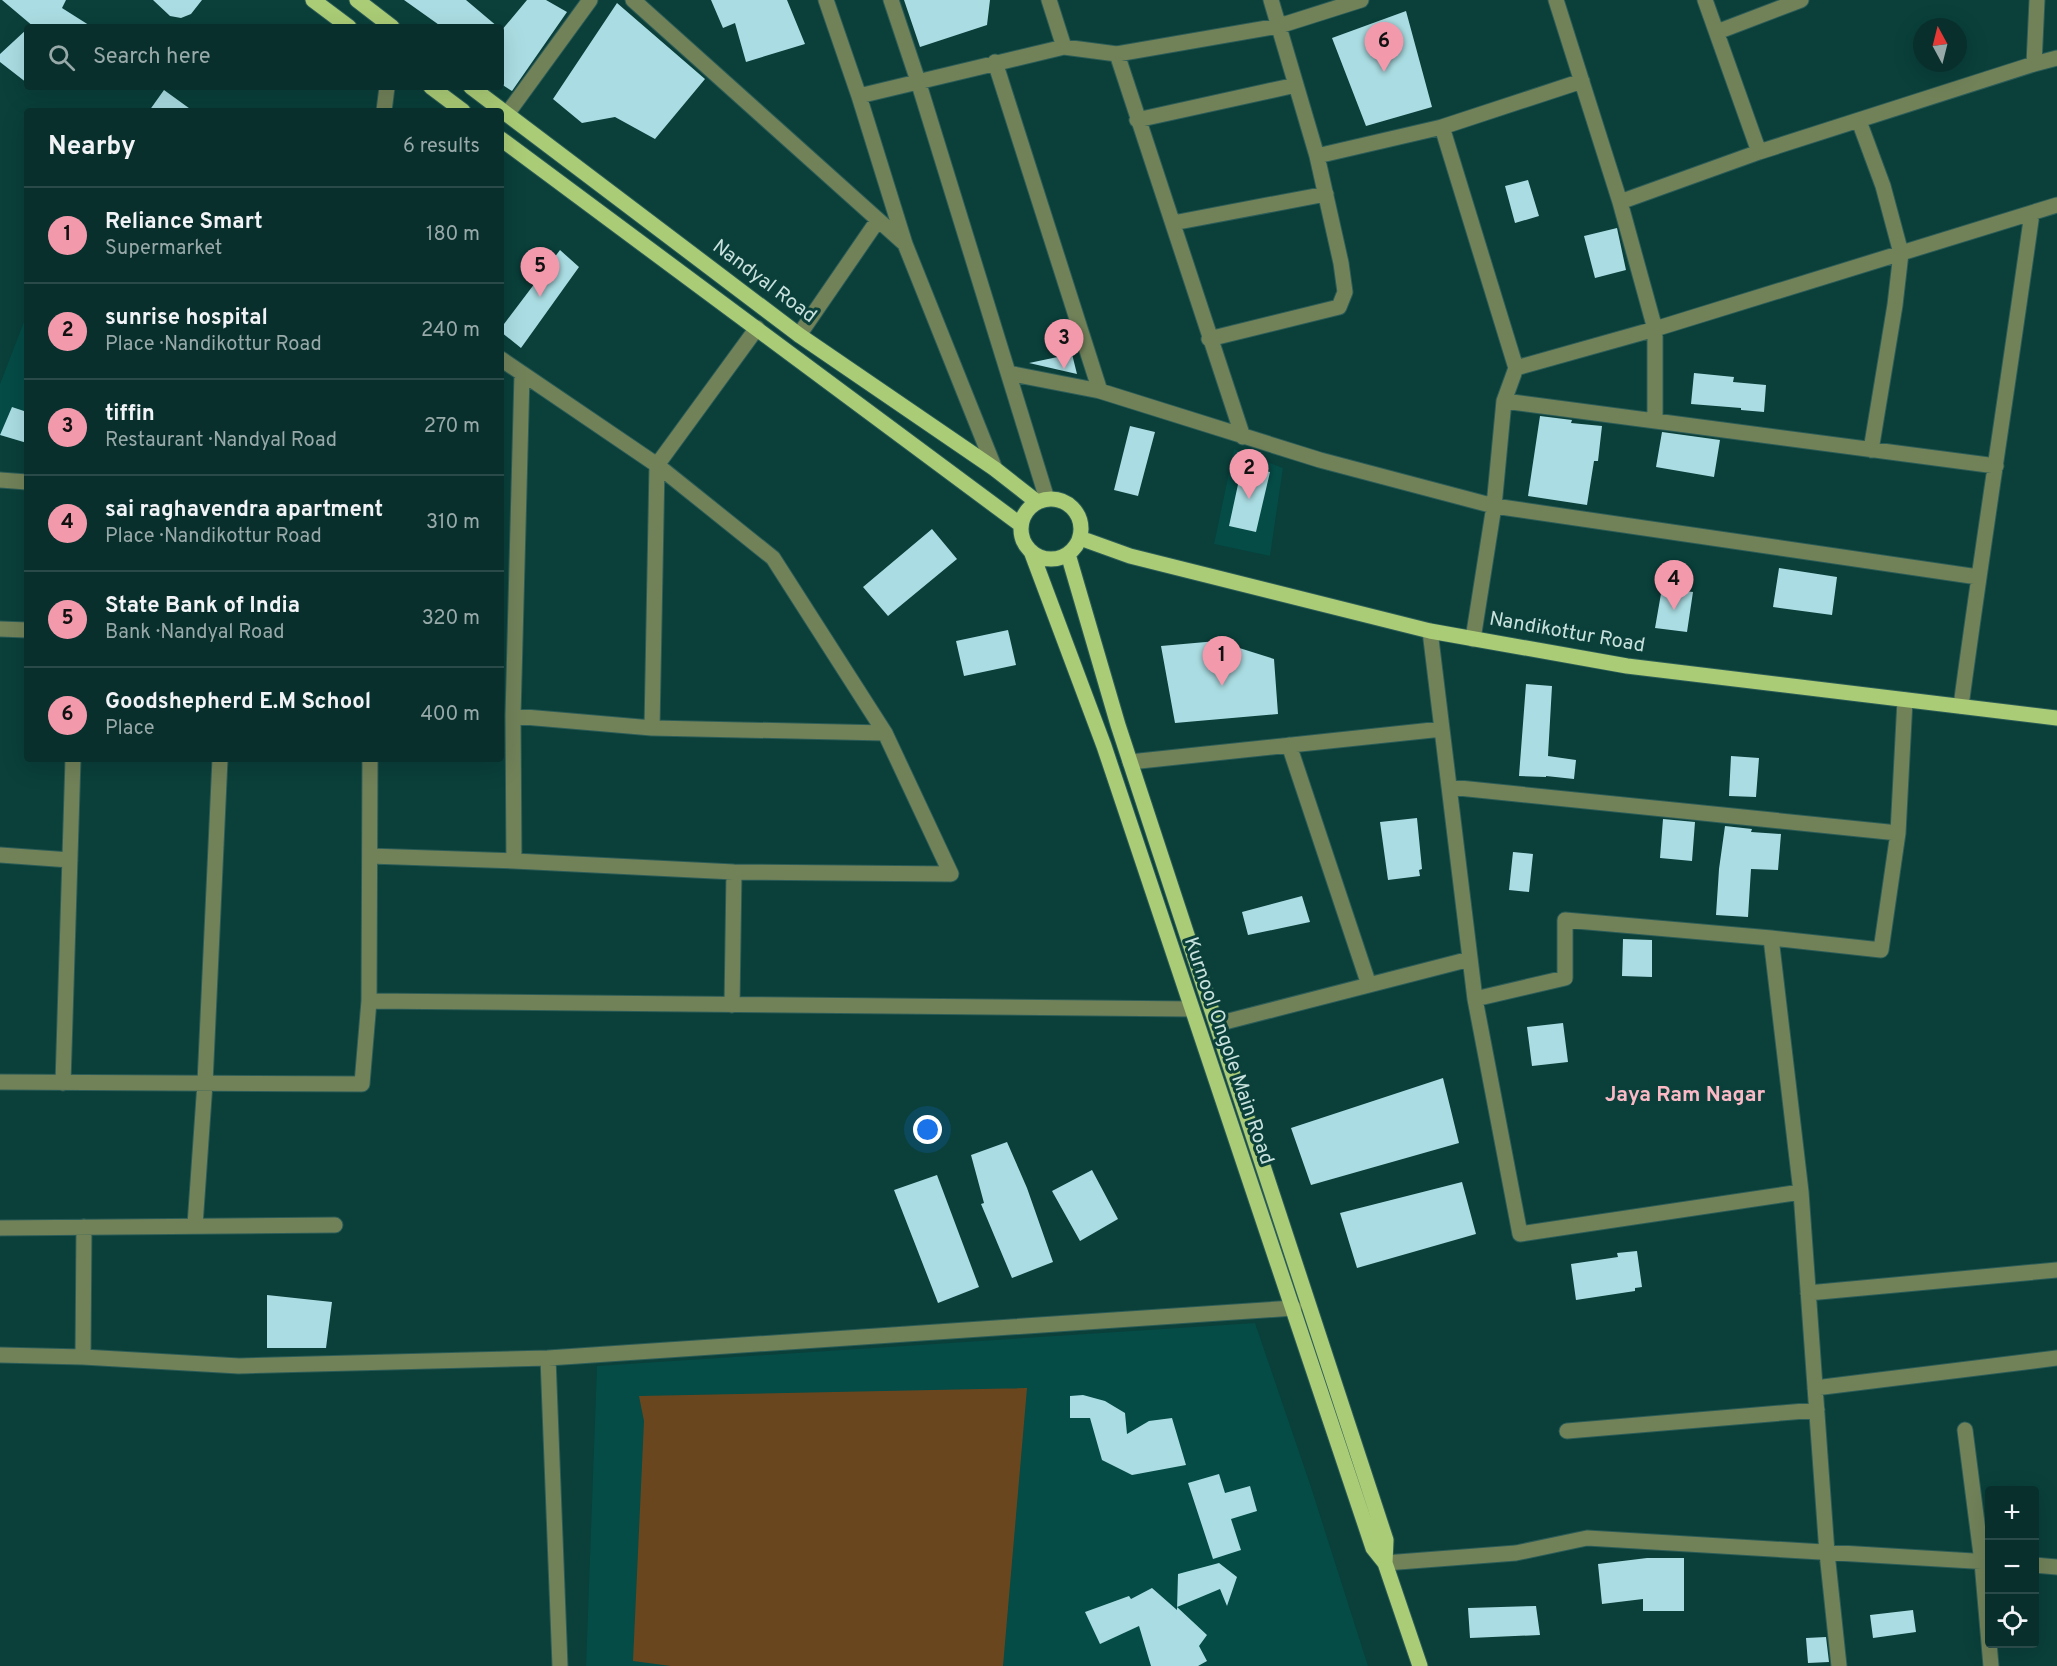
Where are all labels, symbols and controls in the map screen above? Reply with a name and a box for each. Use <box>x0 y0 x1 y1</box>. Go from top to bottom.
north arrow <box>1913 18 1967 72</box>
pin: 6 <box>1364 22 1404 72</box>
search box <box>24 24 504 90</box>
icon: search <box>45 41 78 74</box>
text: Search here <box>93 44 211 71</box>
text: Nearby <box>48 131 136 164</box>
text: 6 results <box>403 134 480 160</box>
text: Reliance Smart <box>105 209 263 236</box>
text: 1 <box>64 222 72 248</box>
text: 180 m <box>426 222 480 248</box>
street label: Nandyal Road <box>707 234 821 330</box>
text: Supermarket <box>105 236 222 262</box>
pin: 5 <box>520 248 560 297</box>
text: sunrise hospital <box>105 305 268 332</box>
text: 2 <box>61 318 74 344</box>
text: 240 m <box>421 318 480 344</box>
pin: 3 <box>1044 320 1084 369</box>
text: Place · Nandikottur Road <box>105 332 322 358</box>
text: tiffin <box>105 401 155 428</box>
text: 3 <box>62 414 74 440</box>
text: 270 m <box>424 414 480 440</box>
text: Restaurant · Nandyal Road <box>105 428 337 454</box>
pin: 2 <box>1230 450 1268 499</box>
text: sai raghavendra apartment <box>105 497 383 524</box>
text: 4 <box>61 510 74 536</box>
text: 310 m <box>426 510 480 536</box>
text: Place · Nandikottur Road <box>105 524 322 550</box>
pin: 4 <box>1654 560 1694 610</box>
text: State Bank of India <box>105 593 300 620</box>
text: 5 <box>61 606 74 632</box>
text: 320 m <box>422 606 480 632</box>
street label: Nandikottur Road <box>1487 607 1647 659</box>
text: Bank · Nandyal Road <box>105 620 284 646</box>
pin: 1 <box>1202 636 1242 686</box>
text: Goodshepherd E.M School <box>105 689 371 716</box>
text: 6 <box>61 702 74 728</box>
text: 400 m <box>420 702 480 728</box>
text: Place <box>105 716 155 742</box>
street label: Kurnool Ongole Main Road <box>1177 934 1279 1168</box>
district label: Jaya Ram Nagar <box>1605 1082 1766 1109</box>
your location <box>913 1115 942 1144</box>
map controls <box>1985 1486 2039 1648</box>
button: + <box>1985 1486 2039 1540</box>
button: − <box>1985 1540 2039 1594</box>
button: locate <box>1985 1594 2039 1648</box>

